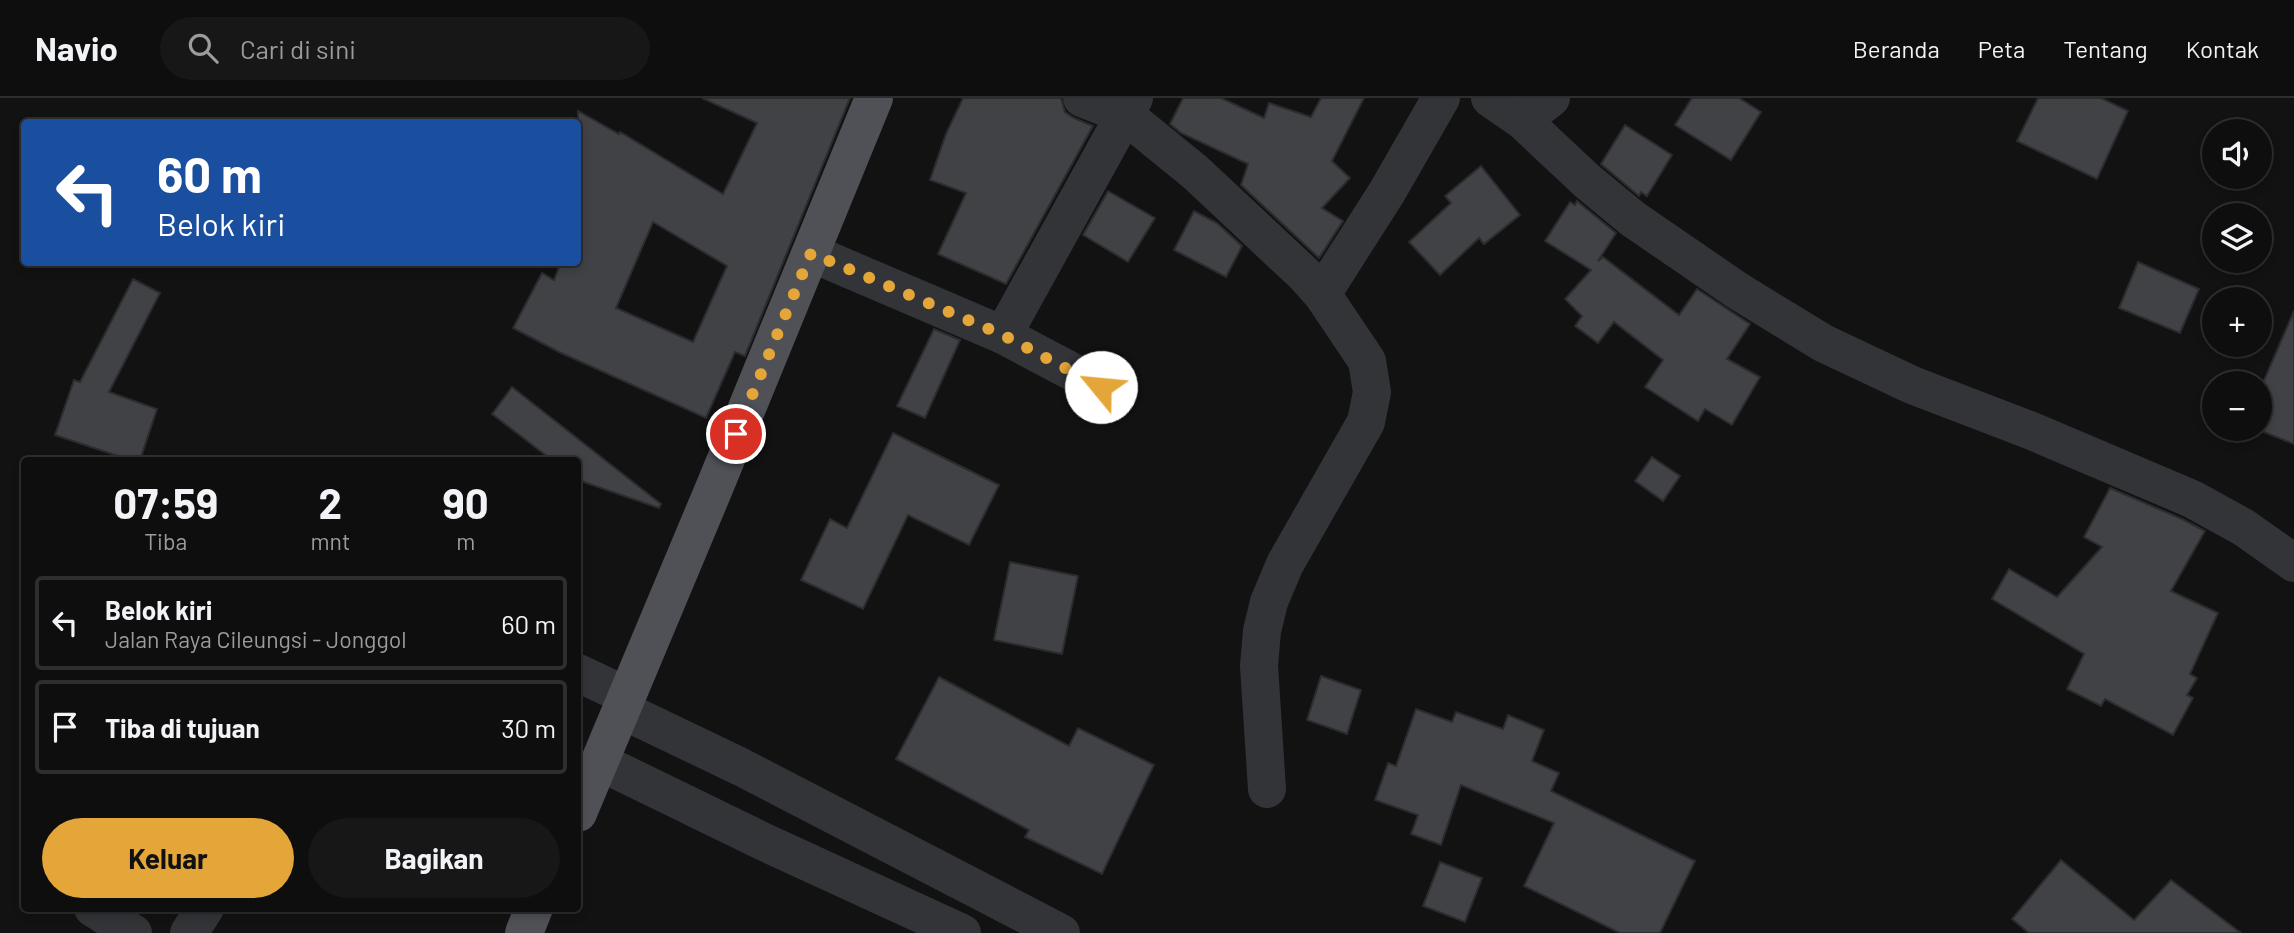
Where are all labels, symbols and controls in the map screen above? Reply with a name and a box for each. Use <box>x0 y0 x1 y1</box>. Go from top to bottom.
search box <box>160 17 650 80</box>
text: Navio <box>35 28 118 68</box>
icon: search <box>184 29 222 67</box>
text: Cari di sini <box>240 33 356 64</box>
text: Beranda <box>1853 34 1940 63</box>
text: Peta <box>1978 34 2025 63</box>
text: Tentang <box>2063 34 2148 63</box>
text: Kontak <box>2186 34 2259 63</box>
map controls <box>2202 119 2272 441</box>
button: sound <box>2202 119 2272 189</box>
text: 60 m <box>157 144 262 203</box>
icon: left <box>42 147 133 238</box>
button: layers <box>2202 203 2272 273</box>
text: Belok kiri <box>157 204 285 242</box>
button: + <box>2202 287 2272 357</box>
position arrow <box>1064 350 1138 424</box>
button: − <box>2202 371 2272 441</box>
pin <box>706 404 766 464</box>
icon: arrive <box>717 415 755 453</box>
text: 07:59 <box>113 477 218 527</box>
text: 2 <box>319 477 342 527</box>
text: 90 <box>443 477 489 527</box>
text: Tiba <box>144 527 187 555</box>
text: mnt <box>310 527 350 555</box>
text: m <box>456 527 475 555</box>
text: Belok kiri <box>105 594 212 625</box>
icon: left <box>46 604 84 642</box>
text: 60 m <box>501 608 556 639</box>
text: Jalan Raya Cileungsi - Jonggol <box>105 625 407 653</box>
icon: arrive <box>46 708 84 746</box>
text: Tiba di tujuan <box>105 712 260 743</box>
text: 30 m <box>501 712 556 743</box>
button: Keluar <box>42 818 294 898</box>
button: Bagikan <box>308 818 560 898</box>

